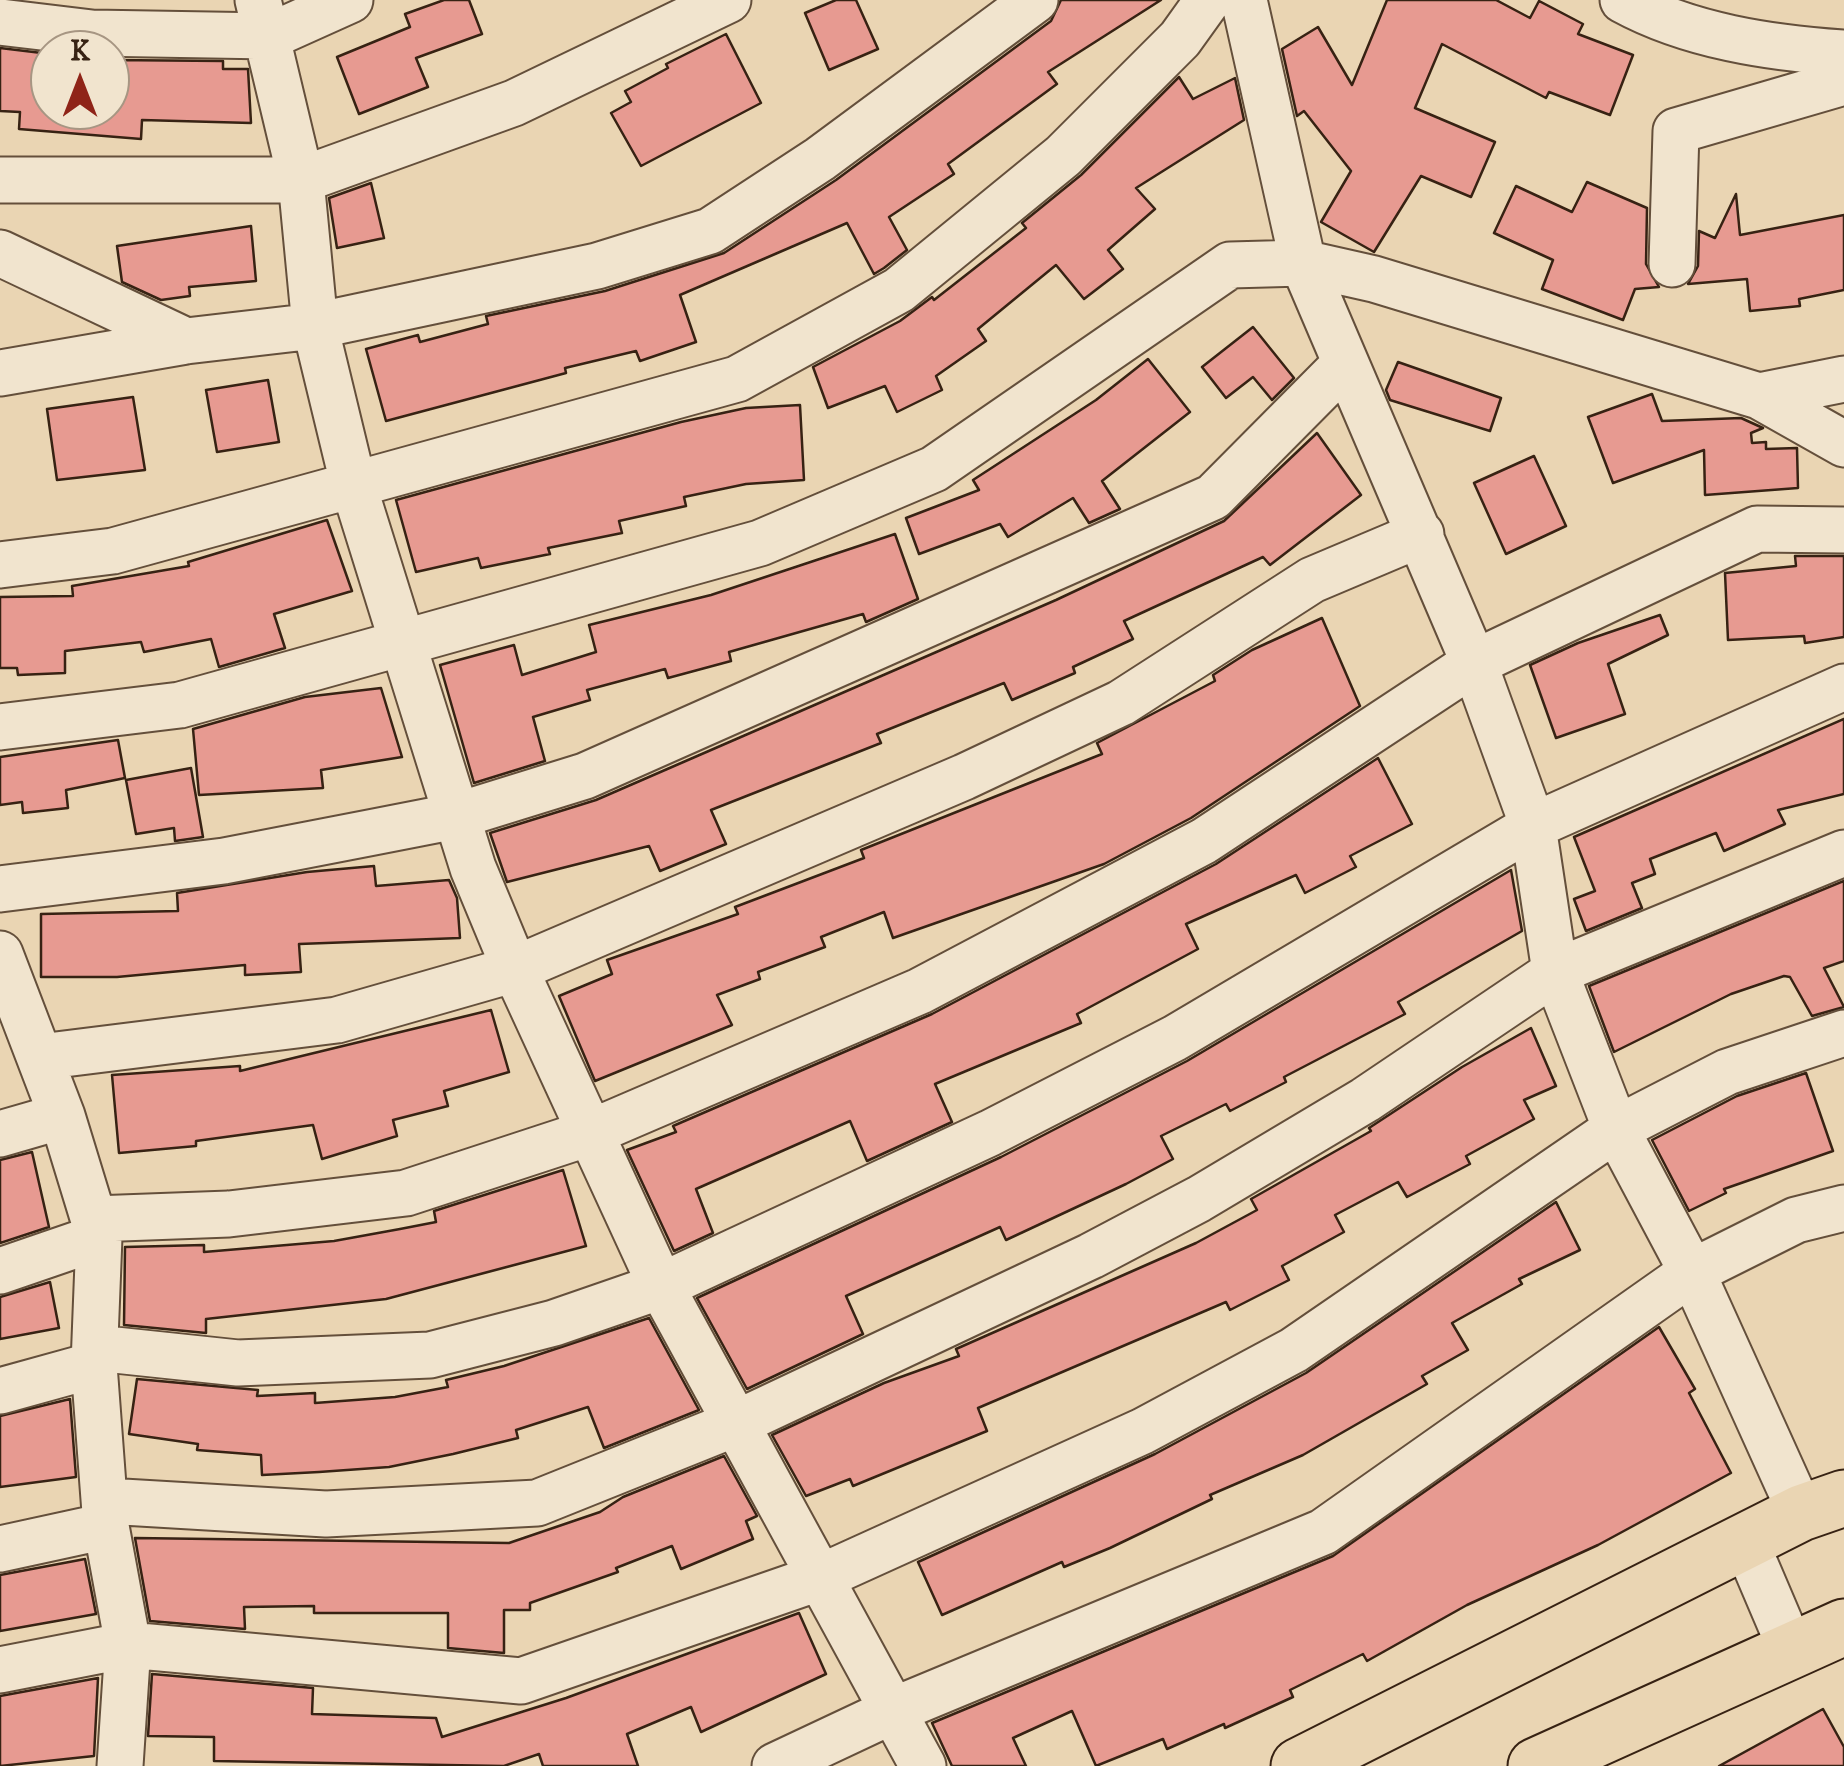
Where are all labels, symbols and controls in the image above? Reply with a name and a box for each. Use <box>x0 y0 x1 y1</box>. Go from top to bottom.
north arrow <box>30 30 130 130</box>
text: K <box>70 34 90 69</box>

